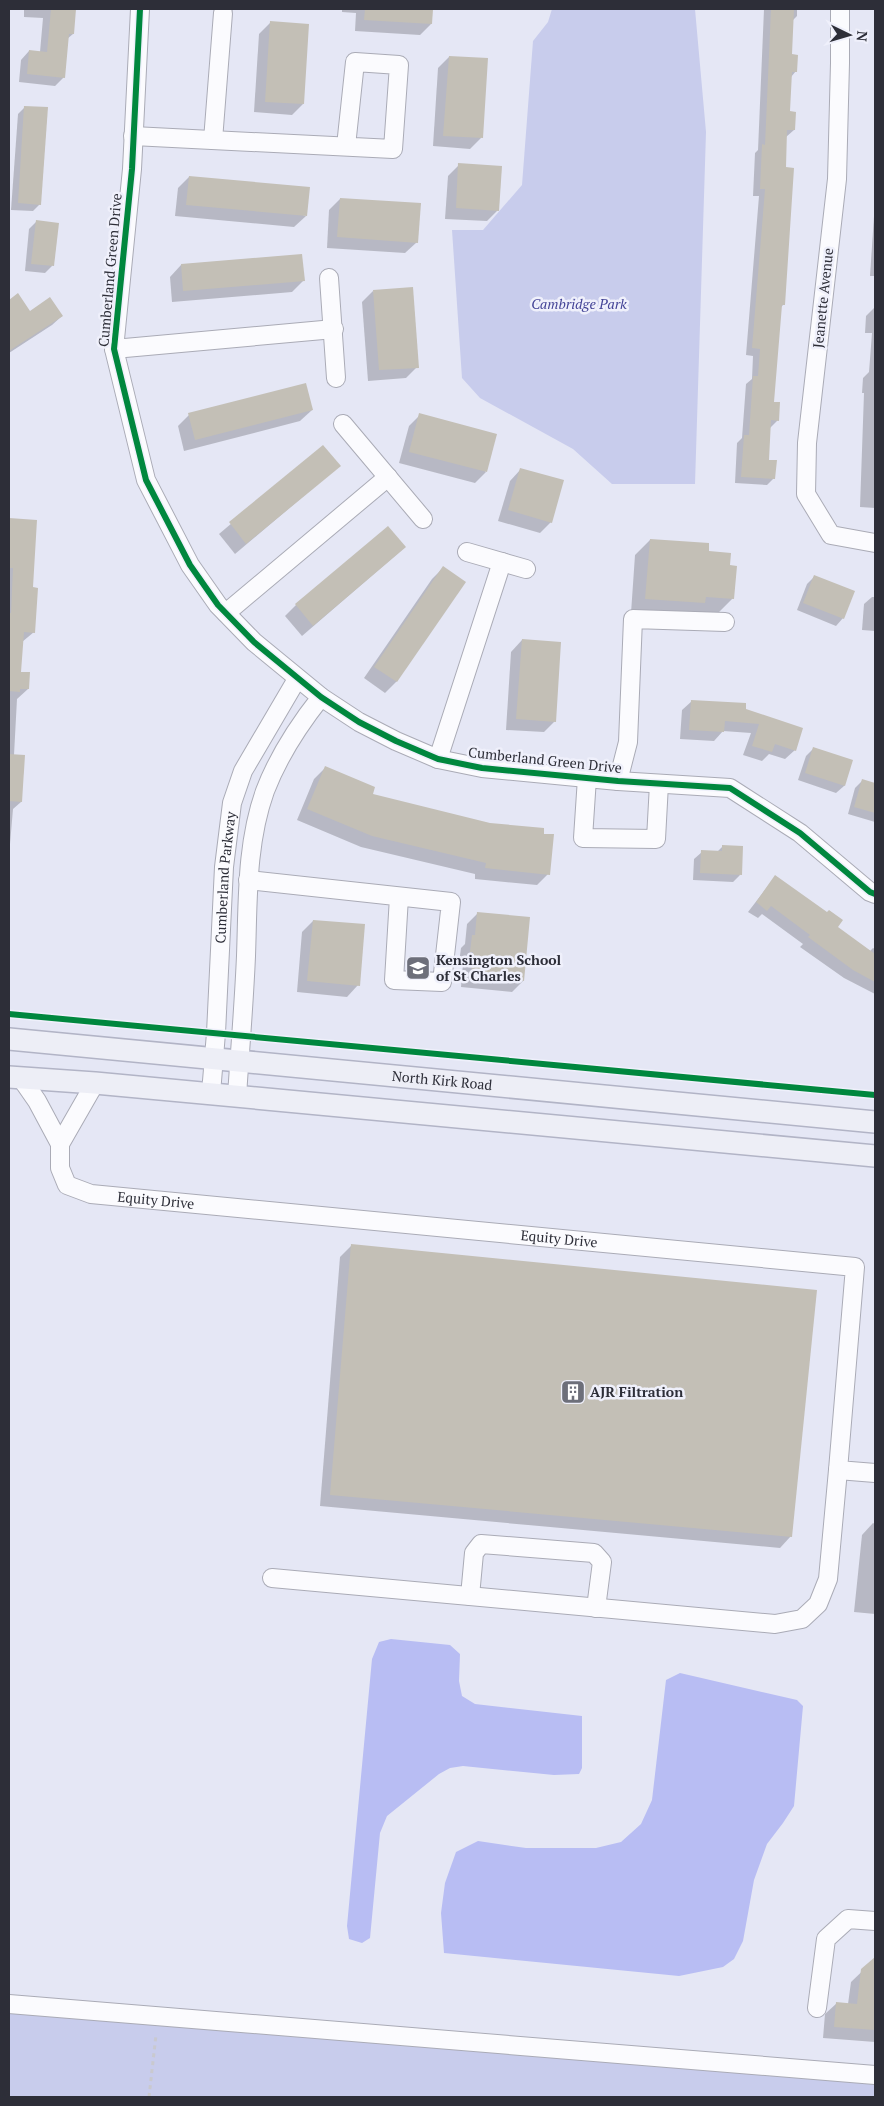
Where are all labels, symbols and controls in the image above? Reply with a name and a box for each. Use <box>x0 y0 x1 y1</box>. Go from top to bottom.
north arrow <box>824 10 874 60</box>
text: N <box>852 30 872 43</box>
street label: Cumberland Green Drive <box>93 192 126 348</box>
street label: Jeanette Avenue <box>808 247 837 349</box>
park label: Cambridge Park <box>531 294 627 313</box>
street label: Cumberland Green Drive <box>467 742 623 777</box>
street label: Cumberland Parkway <box>210 809 240 944</box>
place label: Kensington School of St Charles <box>436 950 562 985</box>
school or university icon: Kensington School of St Charles <box>405 955 431 981</box>
street label: North Kirk Road <box>391 1066 493 1094</box>
street label: Equity Drive <box>117 1187 195 1213</box>
street label: Equity Drive <box>520 1225 598 1251</box>
building icon: AJR Filtration <box>560 1379 586 1405</box>
place label: AJR Filtration <box>590 1382 683 1401</box>

